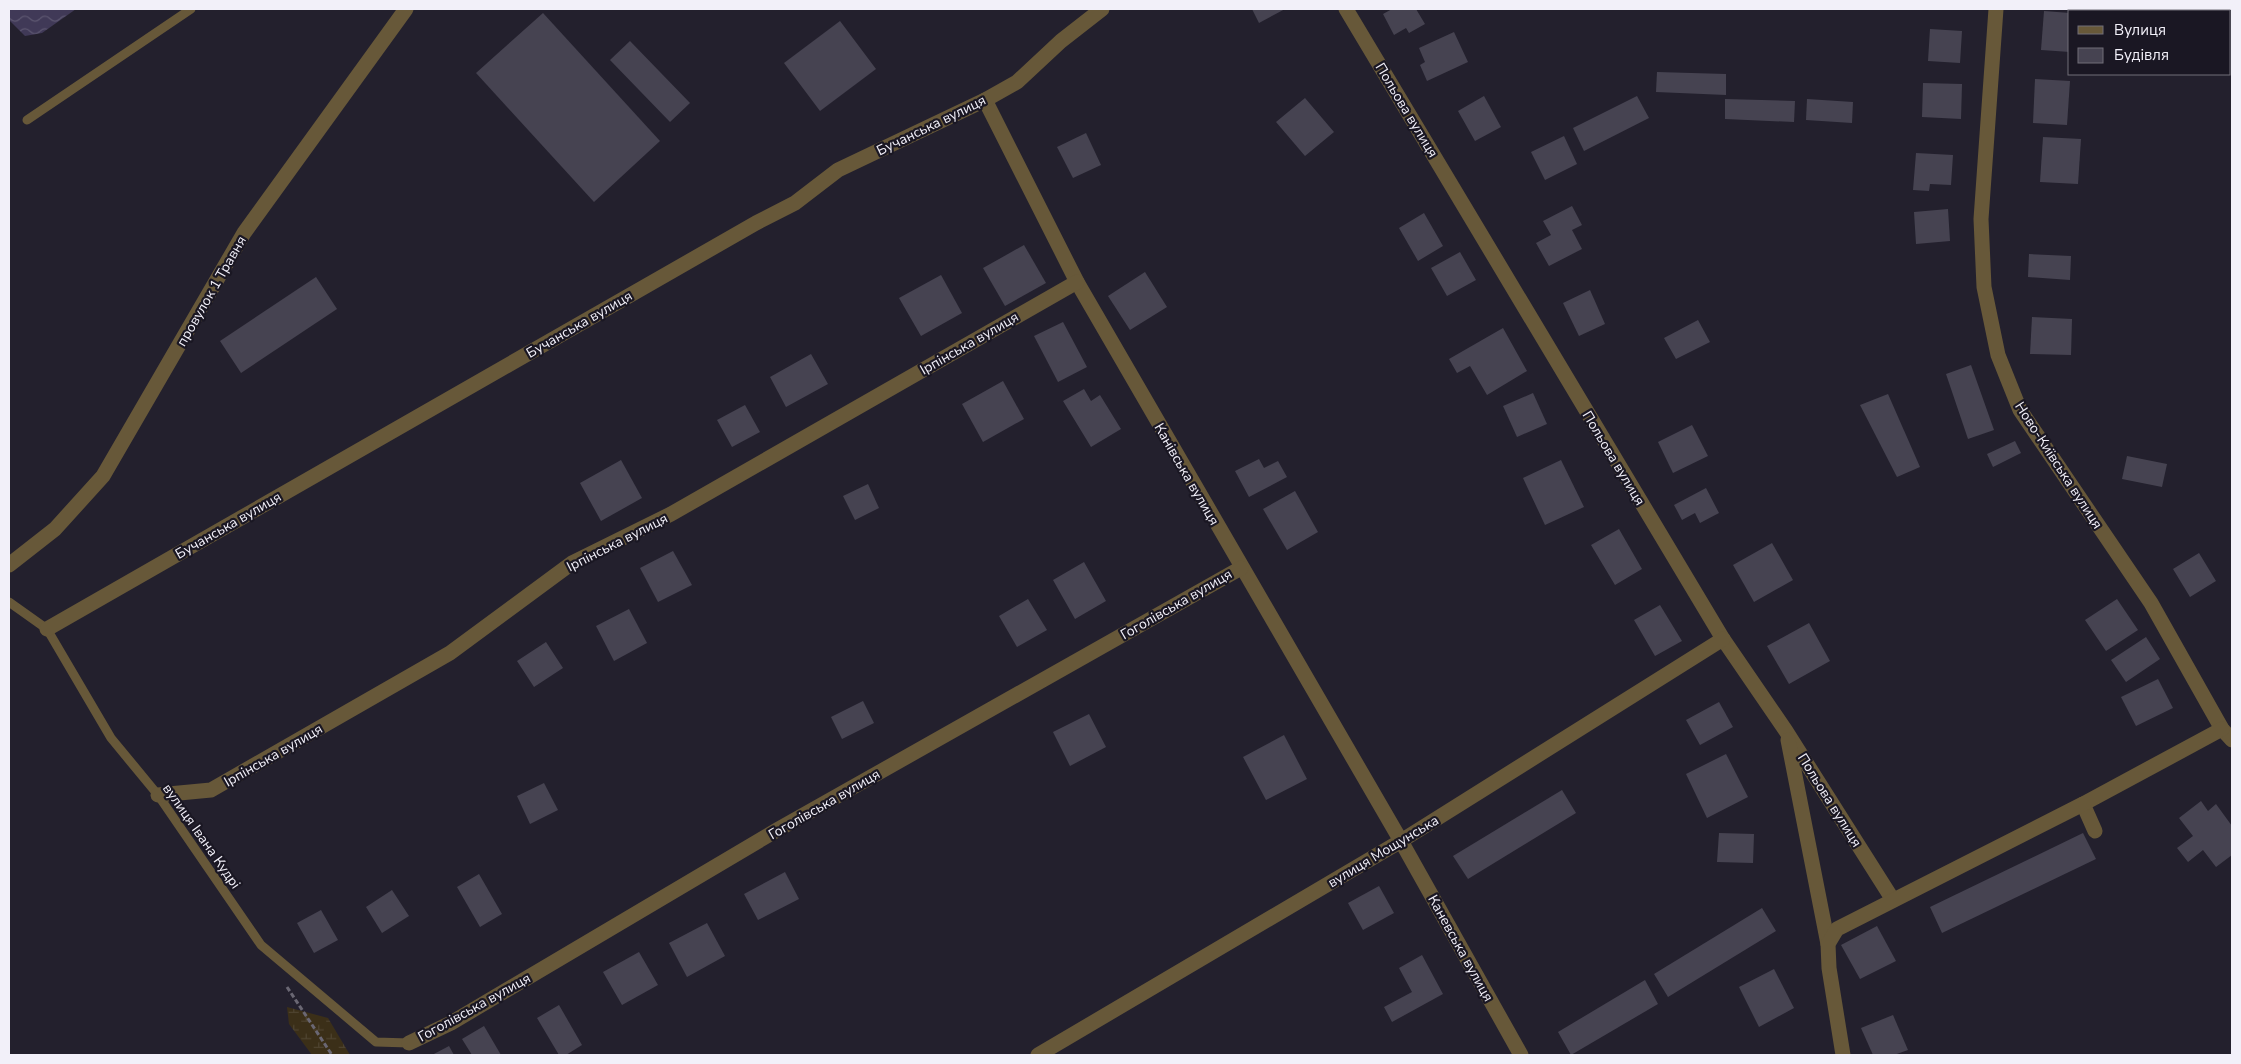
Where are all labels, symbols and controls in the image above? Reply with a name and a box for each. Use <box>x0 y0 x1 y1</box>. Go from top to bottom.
legend <box>2068 10 2231 75</box>
text: Вулиця <box>2114 20 2166 40</box>
text: Будівля <box>2114 45 2169 65</box>
street label: Польова вулиця <box>1371 59 1442 161</box>
street label: Бучанська вулиця <box>873 91 989 160</box>
street label: провулок 1 Травня <box>172 233 251 350</box>
street label: Бучанська вулиця <box>523 286 636 363</box>
street label: Ірпінська вулиця <box>916 307 1022 379</box>
street label: Ново-Київська вулиця <box>2010 398 2107 532</box>
street label: Польова вулиця <box>1578 407 1649 509</box>
street label: Канівська вулиця <box>1150 420 1224 529</box>
street label: Бучанська вулиця <box>172 487 285 564</box>
street label: Ірпінська вулиця <box>563 509 671 576</box>
street label: Гоголівська вулиця <box>1117 565 1236 644</box>
street label: Ірпінська вулиця <box>220 719 326 791</box>
street label: Польова вулиця <box>1793 750 1866 851</box>
street label: Гоголівська вулиця <box>765 765 884 844</box>
street label: вулиця Івана Кудрі <box>158 780 245 893</box>
street label: вулиця Мощунська <box>1324 811 1442 892</box>
street label: Каневська вулиця <box>1423 891 1498 1005</box>
street label: Гоголівська вулиця <box>414 969 534 1046</box>

